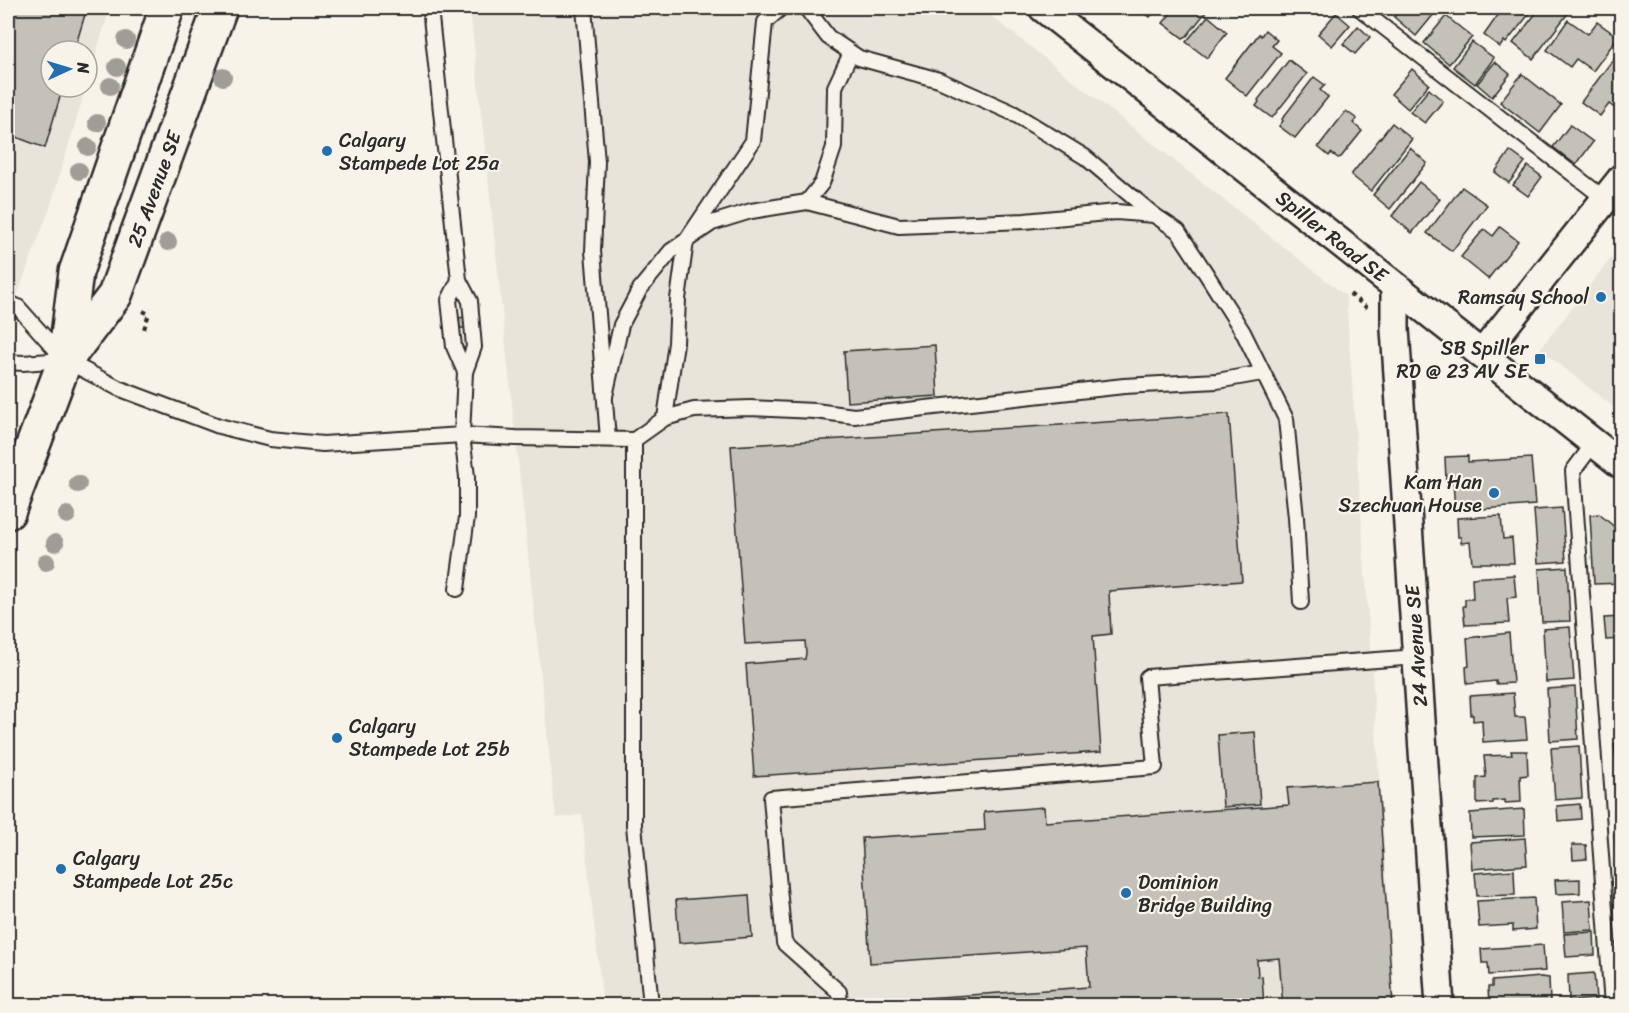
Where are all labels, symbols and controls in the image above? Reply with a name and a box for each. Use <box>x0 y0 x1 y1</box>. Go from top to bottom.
north arrow <box>39 39 99 99</box>
text: N <box>69 60 98 75</box>
place label: Calgary Stampede Lot 25a <box>339 123 500 181</box>
street label: 25 Avenue SE <box>117 124 192 252</box>
marker: Calgary Stampede Lot 25a <box>320 144 334 158</box>
street label: Spiller Road SE <box>1268 181 1397 293</box>
place label: Ramsay School <box>1458 280 1589 315</box>
marker: Ramsay School <box>1594 290 1608 304</box>
place label: SB Spiller RD @ 23 AV SE <box>1397 331 1530 389</box>
marker: SB Spiller RD @ 23 AV SE <box>1533 352 1547 366</box>
place label: Kam Han Szechuan House <box>1339 465 1482 523</box>
marker: Kam Han Szechuan House <box>1487 486 1501 500</box>
street label: 24 Avenue SE <box>1395 582 1438 708</box>
place label: Calgary Stampede Lot 25b <box>349 709 510 767</box>
marker: Calgary Stampede Lot 25b <box>330 731 344 745</box>
place label: Calgary Stampede Lot 25c <box>73 841 233 899</box>
marker: Calgary Stampede Lot 25c <box>54 862 68 876</box>
place label: Dominion Bridge Building <box>1138 865 1272 923</box>
marker: Dominion Bridge Building <box>1119 886 1133 900</box>

